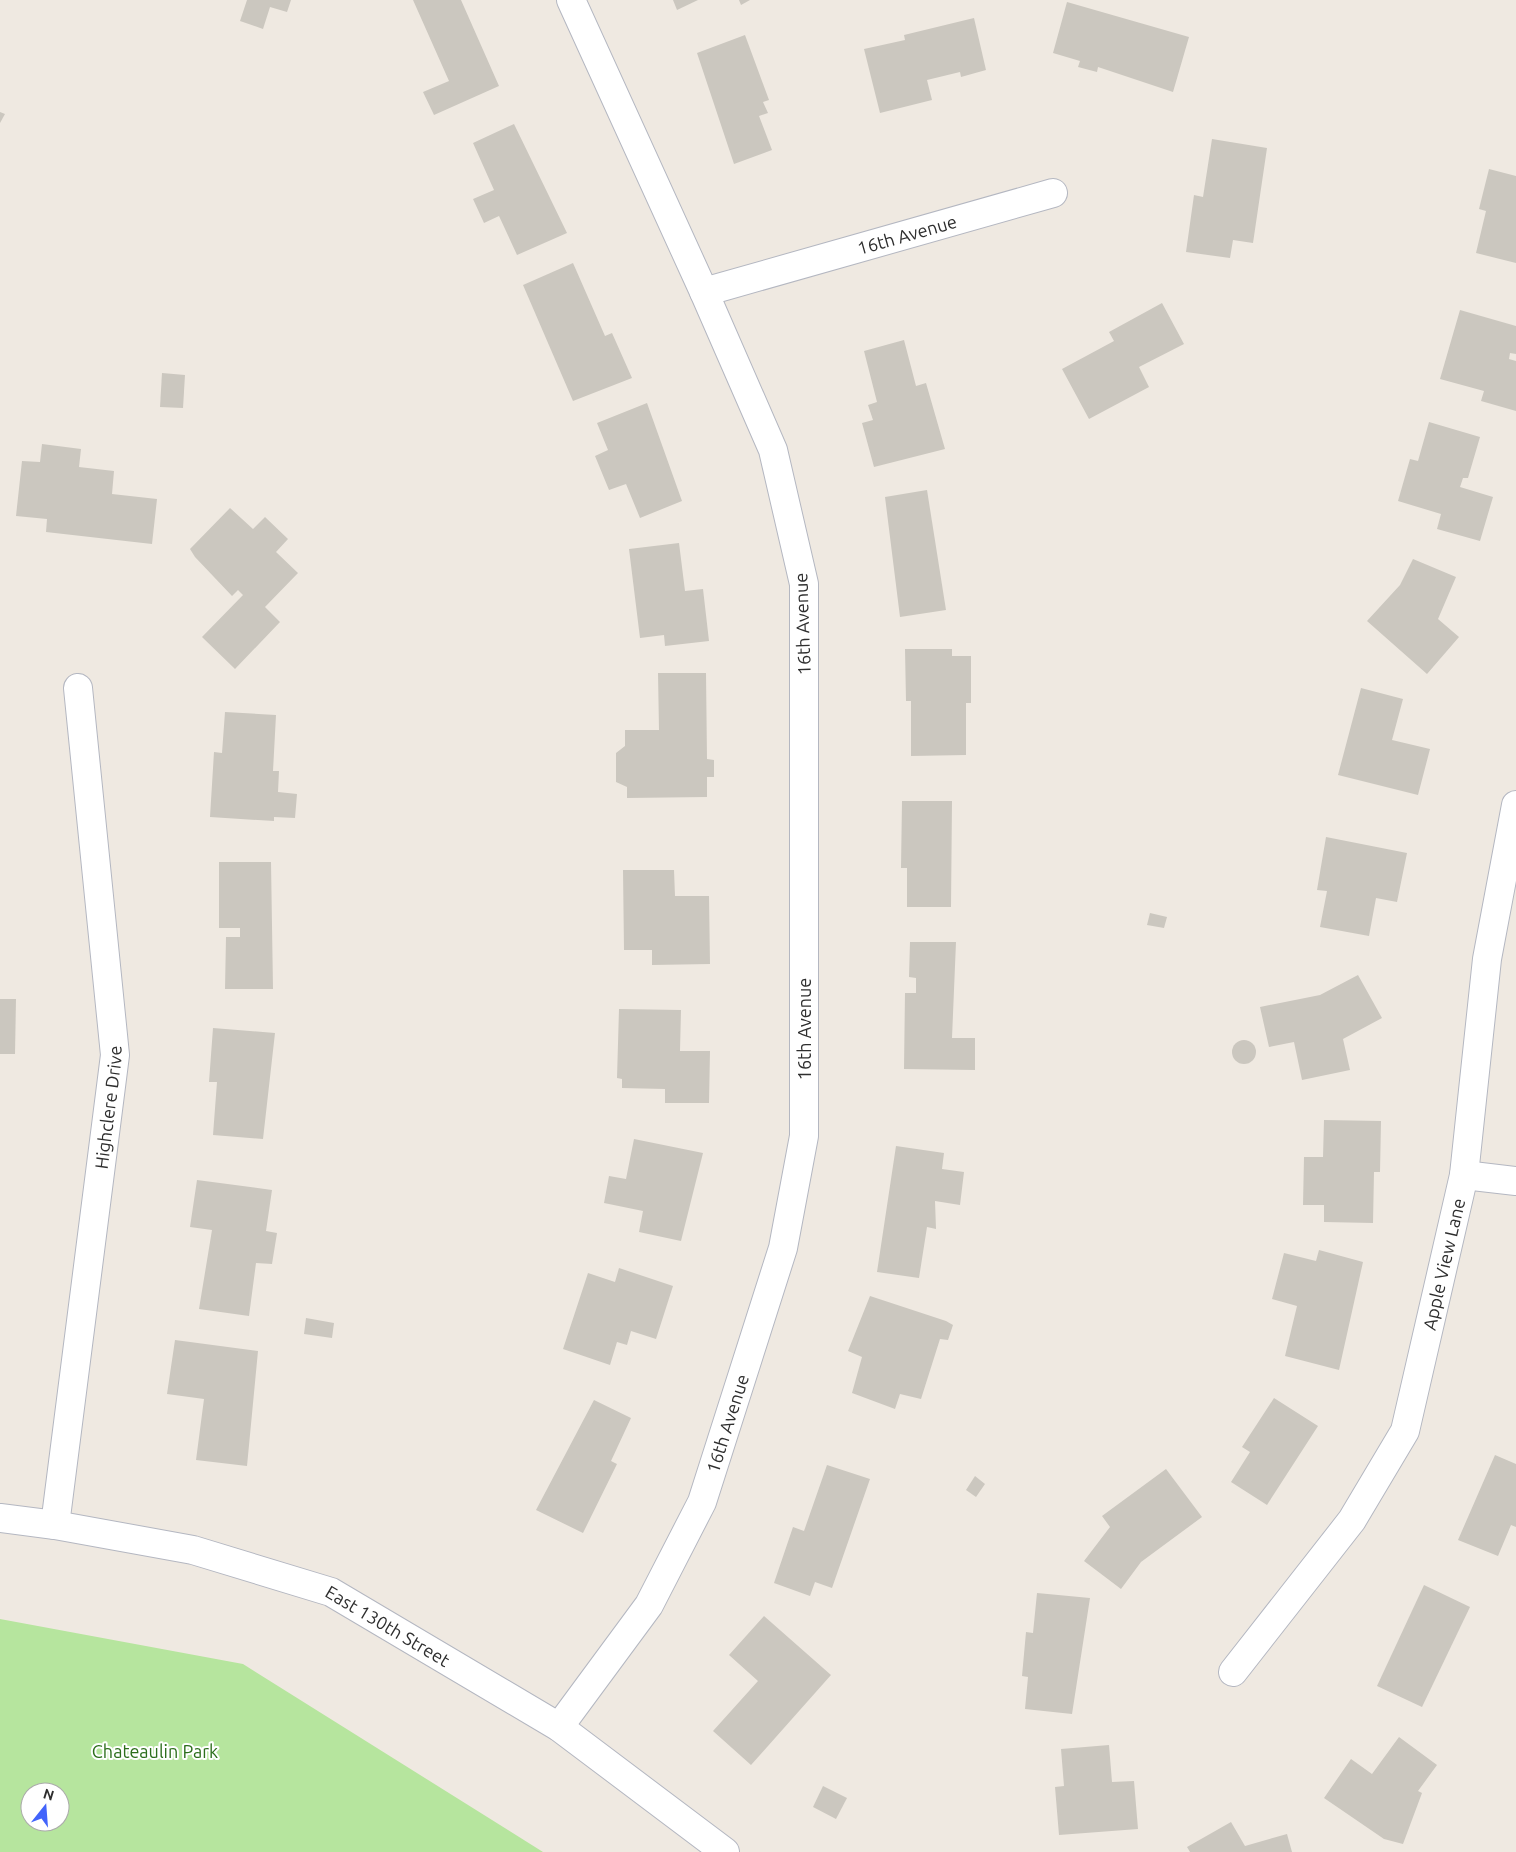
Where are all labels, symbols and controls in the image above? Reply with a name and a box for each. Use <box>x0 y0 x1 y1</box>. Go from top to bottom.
street label: 16th Avenue <box>855 211 959 258</box>
street label: 16th Avenue <box>790 572 814 676</box>
street label: 16th Avenue <box>794 978 814 1080</box>
street label: Highclere Drive <box>91 1045 125 1170</box>
street label: Apple View Lane <box>1419 1196 1468 1332</box>
street label: 16th Avenue <box>702 1372 752 1475</box>
street label: East 130th Street <box>322 1581 453 1670</box>
park label: Chateaulin Park <box>92 1741 218 1761</box>
north arrow <box>20 1782 70 1832</box>
text: N <box>41 1785 56 1804</box>

